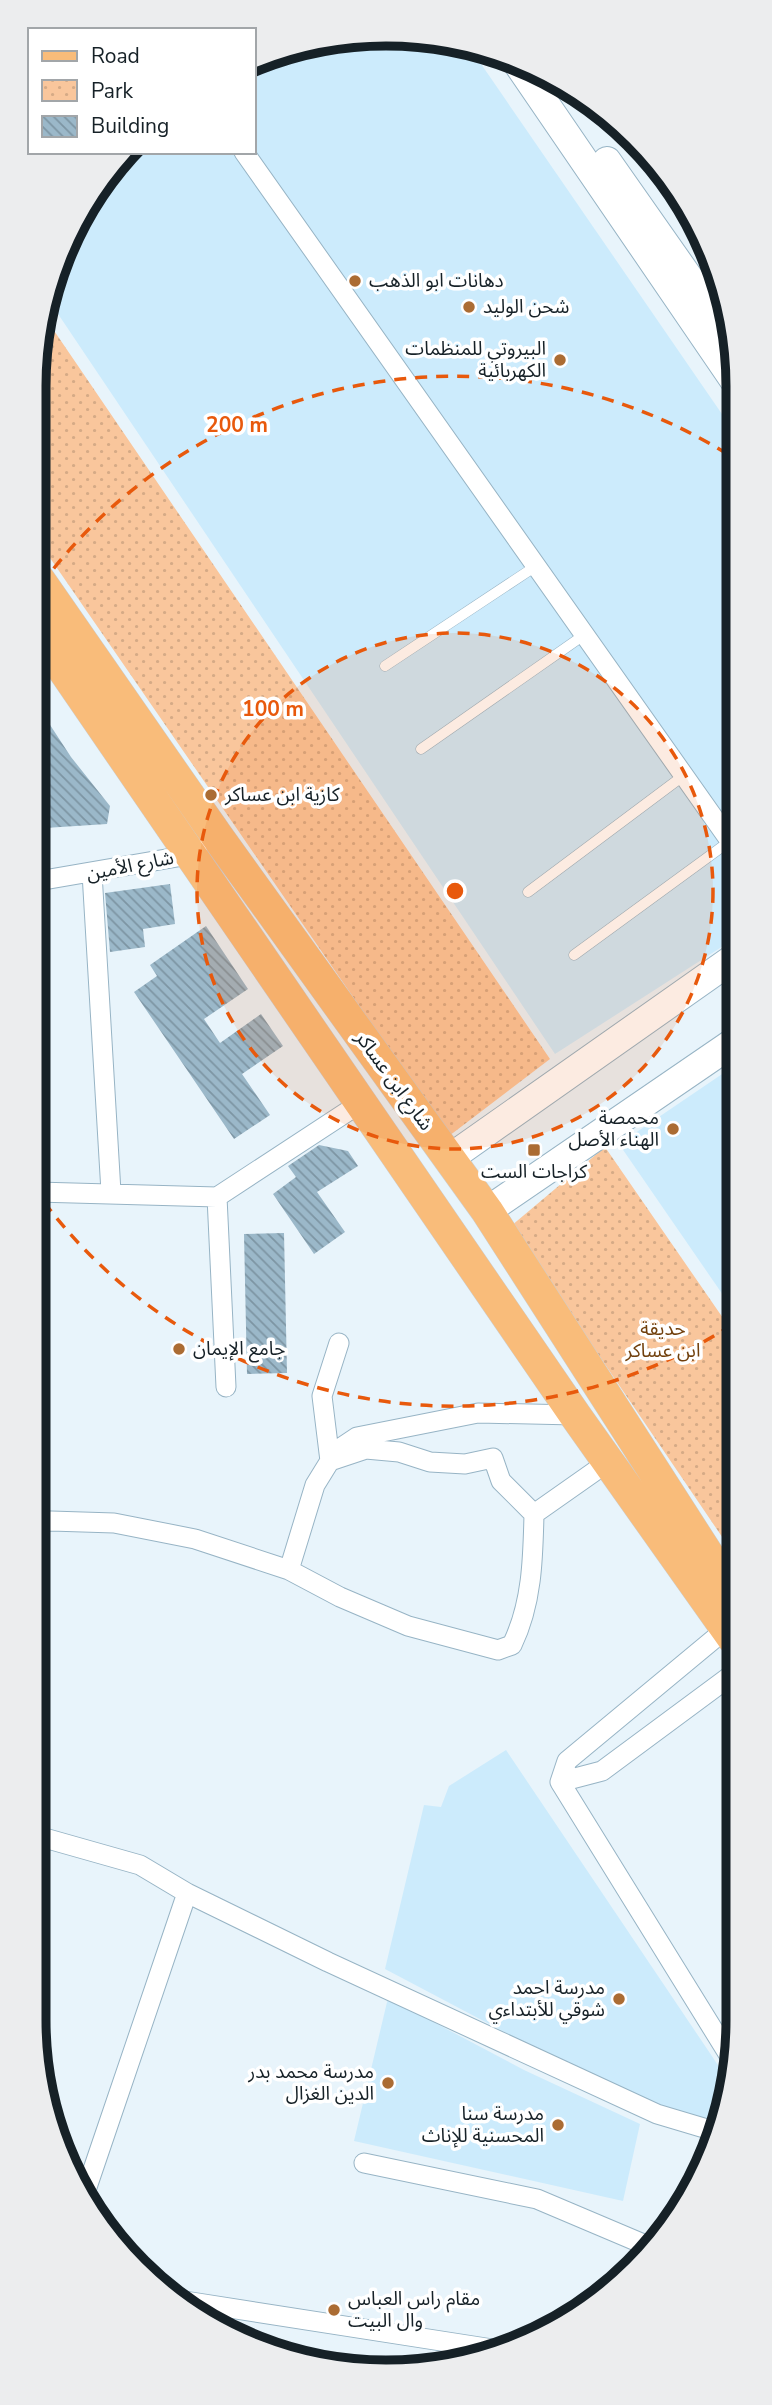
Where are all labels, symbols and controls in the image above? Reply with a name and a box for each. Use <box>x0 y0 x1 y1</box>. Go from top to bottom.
legend <box>28 28 256 154</box>
text: Road <box>91 42 140 70</box>
text: Park <box>91 77 133 105</box>
text: Building <box>91 112 169 140</box>
place label: دهانات ابو الذهب <box>369 268 504 294</box>
marker: دهانات ابو الذهب <box>347 273 363 289</box>
place label: شحن الوليد <box>483 294 569 320</box>
marker: شحن الوليد <box>461 299 477 315</box>
place label: البيروتي للمنظمات الكهربائية <box>405 336 546 384</box>
marker: البيروتي للمنظمات الكهربائية <box>552 352 568 368</box>
text: 200 m <box>206 411 268 439</box>
text: 100 m <box>242 695 304 723</box>
place label: كازية ابن عساكر <box>224 782 341 808</box>
marker: كازية ابن عساكر <box>203 787 219 803</box>
street label: شارع الأمين <box>84 845 176 887</box>
centre of rings <box>443 879 467 903</box>
street label: شارع ابن عساكر <box>349 1025 439 1136</box>
place label: محمصة الهناء الأصل <box>569 1105 659 1153</box>
marker: محمصة الهناء الأصل <box>665 1121 681 1137</box>
marker: كراجات الست <box>526 1142 542 1158</box>
place label: كراجات الست <box>481 1159 588 1185</box>
park label: حديقة ابن عساكر <box>625 1316 700 1364</box>
place label: جامع الإيمان <box>193 1336 285 1363</box>
marker: جامع الإيمان <box>171 1341 187 1357</box>
place label: مدرسة احمد شوقي للأبتداءي <box>488 1975 605 2024</box>
marker: مدرسة احمد شوقي للأبتداءي <box>611 1991 627 2007</box>
place label: مدرسة محمد بدر الدين الغزال <box>247 2059 374 2107</box>
marker: مدرسة محمد بدر الدين الغزال <box>380 2075 396 2091</box>
place label: مدرسة سنا المحسنية للإناث <box>422 2101 544 2149</box>
marker: مدرسة سنا المحسنية للإناث <box>550 2117 566 2133</box>
place label: مقام راس العباس وال البيت <box>348 2286 480 2334</box>
marker: مقام راس العباس وال البيت <box>326 2302 342 2318</box>

